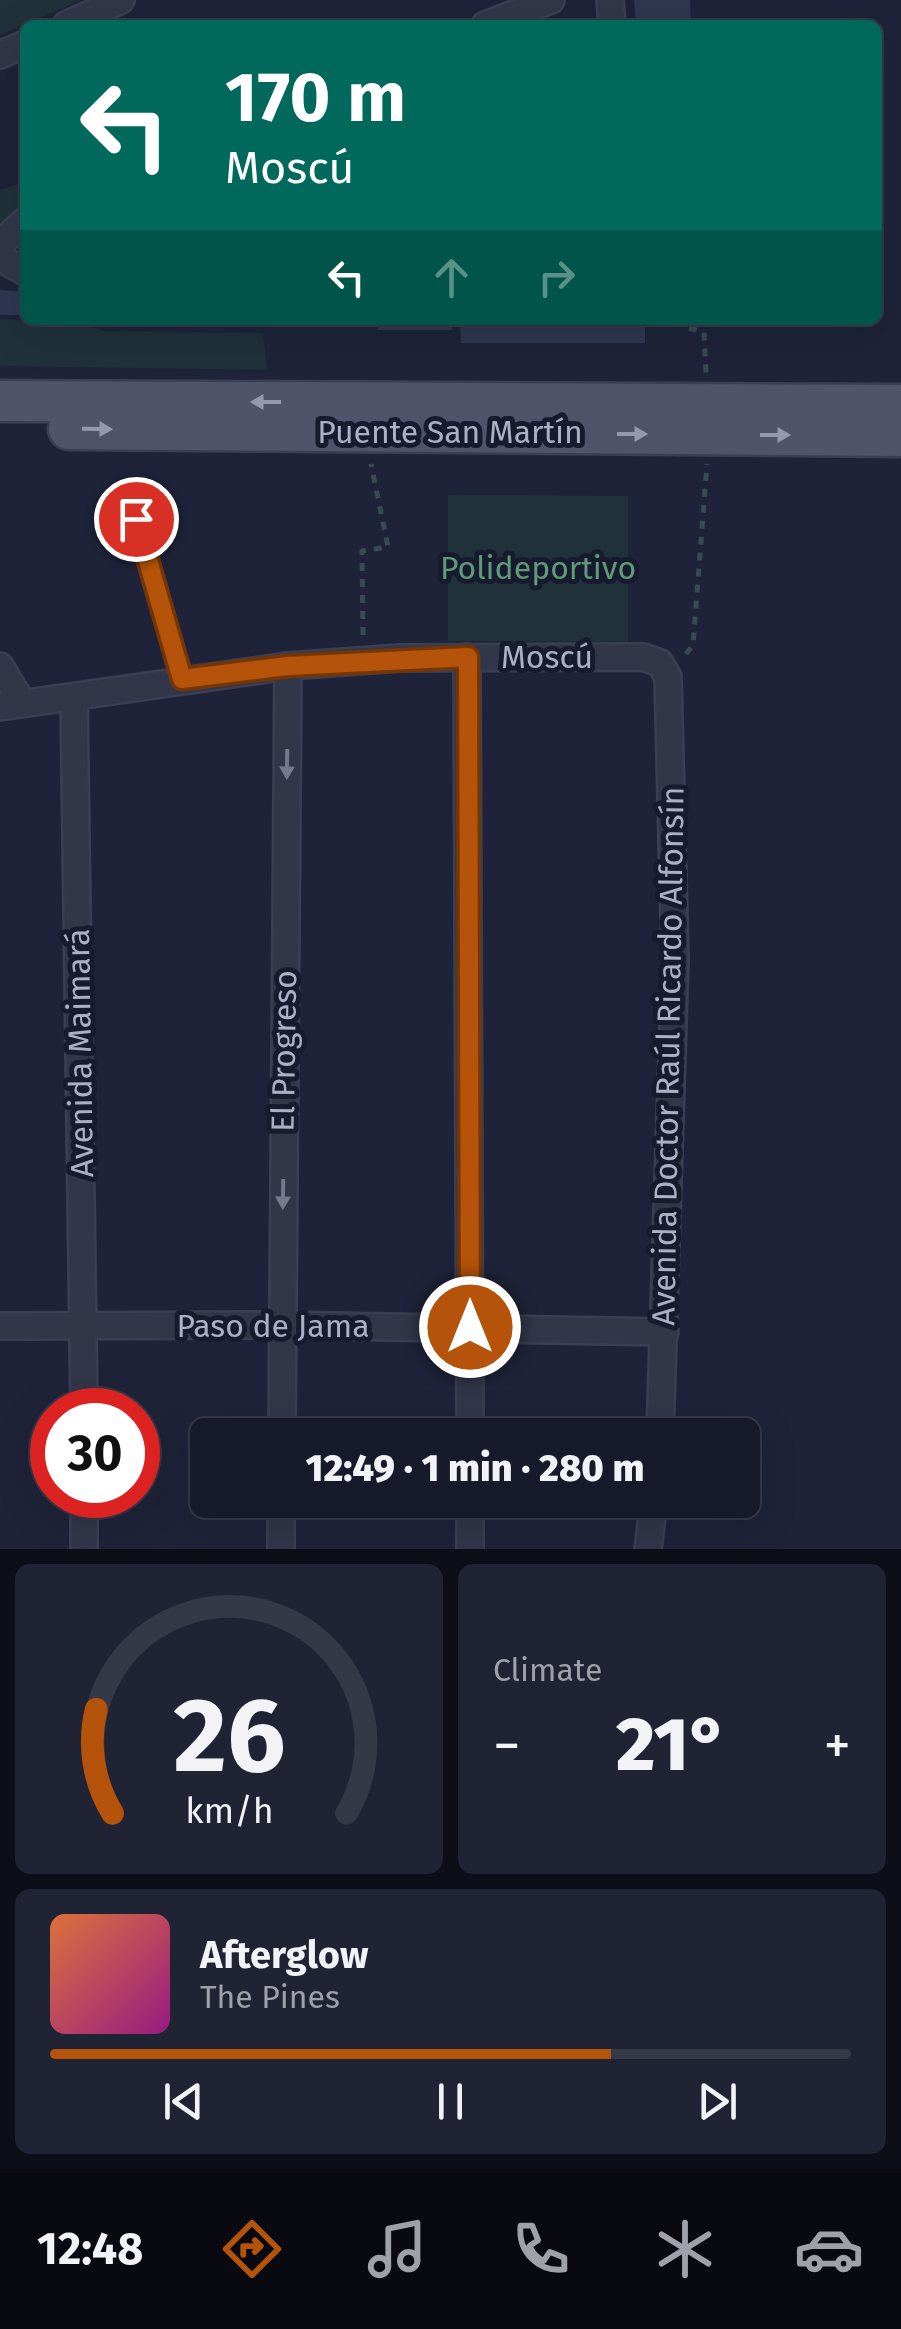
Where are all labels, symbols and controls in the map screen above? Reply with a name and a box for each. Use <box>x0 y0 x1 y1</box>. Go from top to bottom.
text: 170 m <box>225 56 406 140</box>
icon: left <box>60 60 190 190</box>
text: Moscú <box>225 141 355 195</box>
icon: left <box>319 250 374 305</box>
icon: ahead <box>424 250 479 305</box>
icon: right <box>529 250 584 305</box>
one-way arrow <box>249 394 281 410</box>
street label: Puente San Martín <box>317 413 583 451</box>
one-way arrow <box>82 421 114 437</box>
one-way arrow <box>617 426 649 442</box>
one-way arrow <box>760 427 792 443</box>
pin <box>94 477 179 562</box>
icon: arrive <box>109 492 164 547</box>
park label: Polideportivo <box>440 549 636 587</box>
street label: Moscú <box>501 638 593 676</box>
one-way arrow <box>279 748 295 780</box>
street label: Avenida Doctor Raúl Ricardo Alfonsín <box>644 786 692 1326</box>
street label: Avenida Maimará <box>59 928 101 1178</box>
street label: El Progreso <box>264 970 304 1132</box>
one-way arrow <box>275 1178 291 1210</box>
position arrow <box>418 1275 522 1379</box>
street label: Paso de Jama <box>176 1307 370 1345</box>
speed limit sign: 30 <box>30 1388 160 1518</box>
text: 12:49 · 1 min · 280 m <box>305 1445 645 1491</box>
text: Climate <box>493 1651 602 1689</box>
text: 26 <box>173 1674 285 1799</box>
text: 21° <box>616 1700 728 1790</box>
text: − <box>493 1713 521 1779</box>
text: + <box>824 1713 851 1779</box>
text: km/h <box>185 1790 273 1832</box>
text: Afterglow <box>200 1932 368 1978</box>
text: The Pines <box>200 1978 340 2016</box>
icon: previous <box>156 2074 211 2129</box>
icon: pause <box>423 2074 478 2129</box>
icon: next <box>690 2074 745 2129</box>
icon: directions <box>217 2214 287 2284</box>
icon: music <box>362 2214 432 2284</box>
icon: phone <box>506 2214 576 2284</box>
icon: climate <box>650 2214 720 2284</box>
icon: car <box>794 2214 864 2284</box>
text: 12:48 <box>37 2222 143 2276</box>

